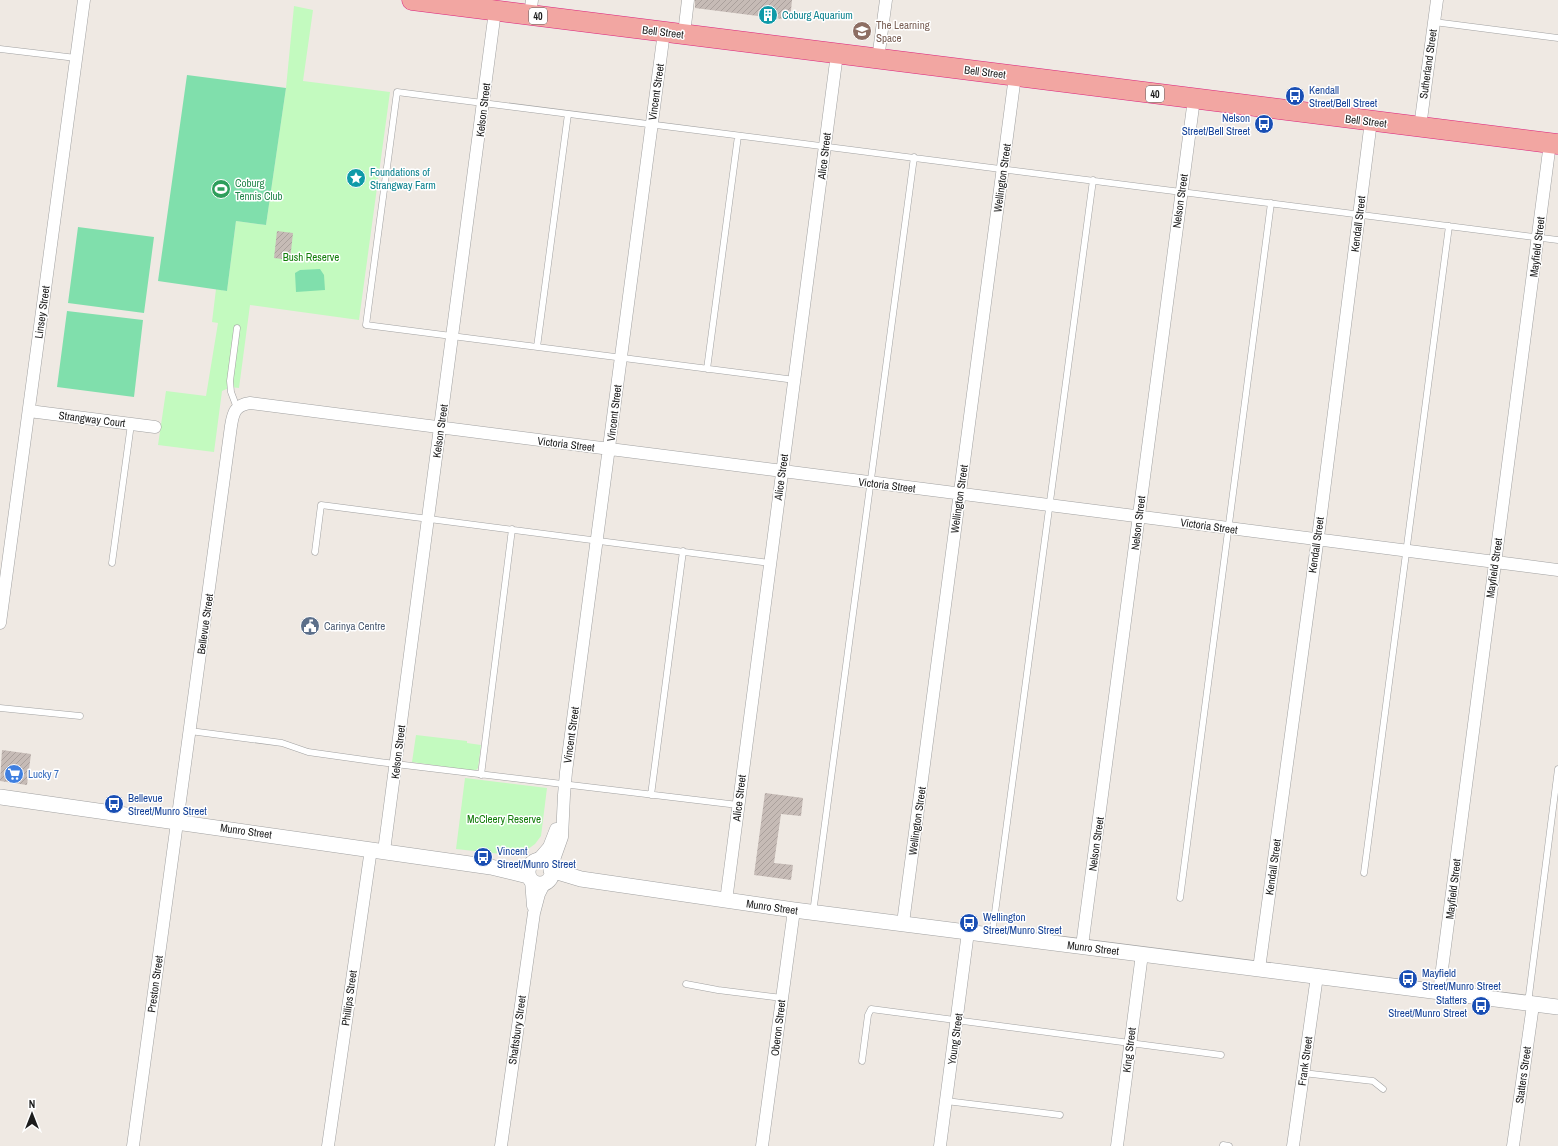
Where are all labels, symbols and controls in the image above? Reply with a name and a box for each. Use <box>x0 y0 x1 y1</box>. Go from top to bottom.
building icon: Coburg Aquarium <box>757 4 779 26</box>
road number: 40 <box>529 8 547 24</box>
place label: Coburg Aquarium <box>782 8 853 22</box>
place label: The Learning Space <box>876 18 930 45</box>
school or university icon: The Learning Space <box>851 20 873 42</box>
street label: Bell Street <box>641 23 685 42</box>
street label: Sutherland Street <box>1416 28 1440 100</box>
street label: Vincent Street <box>645 62 667 121</box>
street label: Bell Street <box>963 63 1007 82</box>
street label: Kelson Street <box>473 82 493 138</box>
place label: Kendall Street/Bell Street <box>1309 83 1378 110</box>
bus stop icon: Kendall Street/Bell Street <box>1284 85 1306 107</box>
road number: 40 <box>1146 86 1164 102</box>
place label: Nelson Street/Bell Street <box>1182 111 1250 138</box>
street label: Bell Street <box>1344 112 1388 131</box>
bus stop icon: Nelson Street/Bell Street <box>1253 113 1275 135</box>
street label: Alice Street <box>814 132 834 181</box>
street label: Wellington Street <box>990 142 1014 213</box>
place label: Foundations of Strangway Farm <box>370 165 436 192</box>
place icon: Foundations of Strangway Farm <box>345 167 367 189</box>
street label: Nelson Street <box>1169 172 1191 229</box>
place label: Coburg Tennis Club <box>235 176 283 203</box>
sports icon: Coburg Tennis Club <box>210 178 232 200</box>
street label: Kendall Street <box>1348 195 1368 253</box>
street label: Mayfield Street <box>1526 216 1548 278</box>
park label: Bush Reserve <box>283 250 339 264</box>
street label: Linsey Street <box>31 284 53 339</box>
street label: Vincent Street <box>604 383 624 442</box>
street label: Kelson Street <box>429 403 451 459</box>
street label: Strangway Court <box>58 408 127 430</box>
street label: Victoria Street <box>537 434 596 455</box>
street label: Alice Street <box>771 452 791 502</box>
street label: Wellington Street <box>947 463 971 534</box>
street label: Victoria Street <box>858 475 917 496</box>
street label: Nelson Street <box>1128 495 1148 551</box>
street label: Victoria Street <box>1180 515 1239 537</box>
street label: Kendall Street <box>1305 515 1327 574</box>
street label: Mayfield Street <box>1483 537 1505 599</box>
street label: Bellevue Street <box>194 592 216 655</box>
public building icon: Carinya Centre <box>299 615 321 637</box>
place label: Carinya Centre <box>324 619 385 633</box>
street label: Vincent Street <box>560 705 582 764</box>
street label: Kelson Street <box>388 724 408 780</box>
supermarket icon: Lucky 7 <box>3 763 25 785</box>
place label: Lucky 7 <box>28 767 59 781</box>
street label: Alice Street <box>729 774 749 823</box>
street label: Wellington Street <box>905 785 929 856</box>
place label: Bellevue Street/Munro Street <box>128 791 207 818</box>
bus stop icon: Bellevue Street/Munro Street <box>103 793 125 815</box>
park label: McCleery Reserve <box>467 812 541 826</box>
street label: Nelson Street <box>1085 815 1107 872</box>
street label: Munro Street <box>219 820 273 842</box>
street label: Kendall Street <box>1262 837 1284 896</box>
place label: Vincent Street/Munro Street <box>497 844 576 871</box>
bus stop icon: Vincent Street/Munro Street <box>472 846 494 868</box>
street label: Mayfield Street <box>1442 858 1464 920</box>
street label: Munro Street <box>745 896 799 918</box>
place label: Wellington Street/Munro Street <box>983 910 1062 937</box>
bus stop icon: Wellington Street/Munro Street <box>958 912 980 934</box>
street label: Munro Street <box>1066 938 1120 958</box>
street label: Preston Street <box>144 954 166 1014</box>
place label: Mayfield Street/Munro Street <box>1422 966 1501 993</box>
bus stop icon: Mayfield Street/Munro Street <box>1397 968 1419 990</box>
street label: Phillips Street <box>338 969 360 1027</box>
place label: Statters Street/Munro Street <box>1388 993 1467 1020</box>
street label: Shaftsbury Street <box>505 994 529 1065</box>
bus stop icon: Statters Street/Munro Street <box>1470 995 1492 1017</box>
street label: Oberon Street <box>768 999 788 1057</box>
street label: Young Street <box>944 1012 966 1066</box>
street label: King Street <box>1119 1026 1139 1073</box>
street label: Frank Street <box>1295 1035 1315 1087</box>
street label: Statters Street <box>1512 1045 1534 1105</box>
north arrow <box>12 1094 52 1134</box>
text: N <box>29 1097 35 1111</box>

